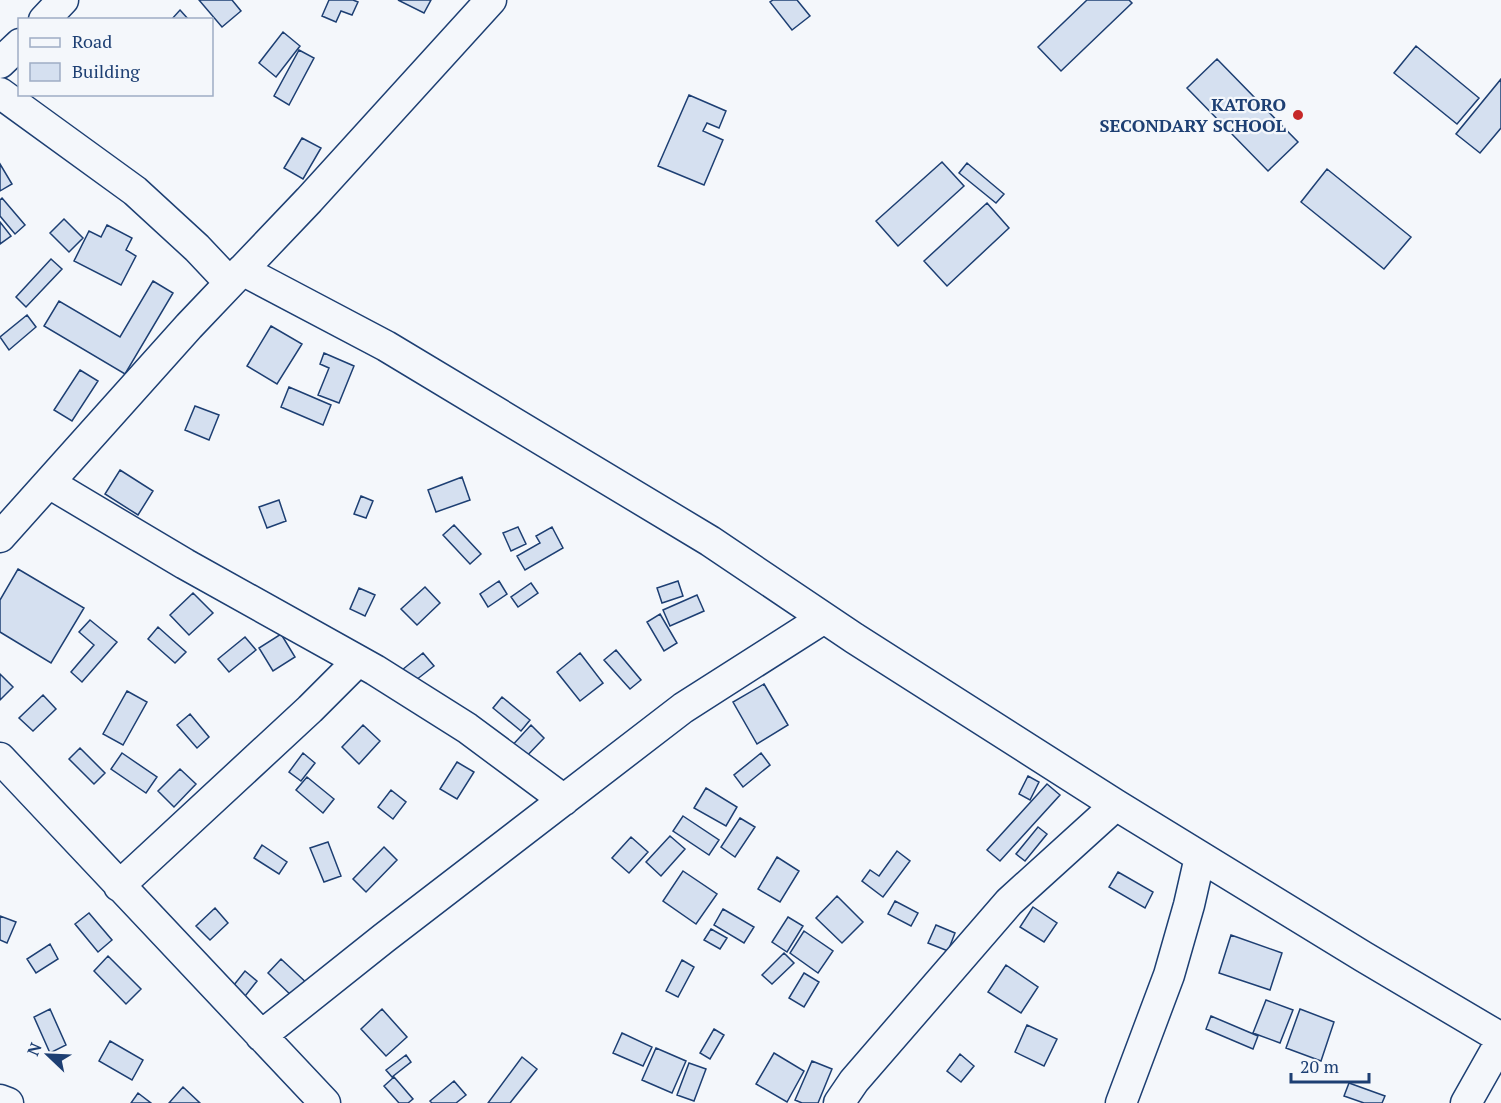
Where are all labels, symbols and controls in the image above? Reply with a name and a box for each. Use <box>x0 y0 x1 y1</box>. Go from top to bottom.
legend <box>18 18 213 96</box>
text: Road <box>72 29 112 53</box>
text: Building <box>72 59 140 83</box>
place label: KATORO SECONDARY SCHOOL <box>1099 92 1286 137</box>
marker: KATORO SECONDARY SCHOOL <box>1291 108 1305 122</box>
north arrow <box>18 1025 78 1085</box>
text: N <box>22 1039 47 1059</box>
scale bar <box>1291 1046 1369 1084</box>
text: 20 m <box>1300 1054 1340 1078</box>

